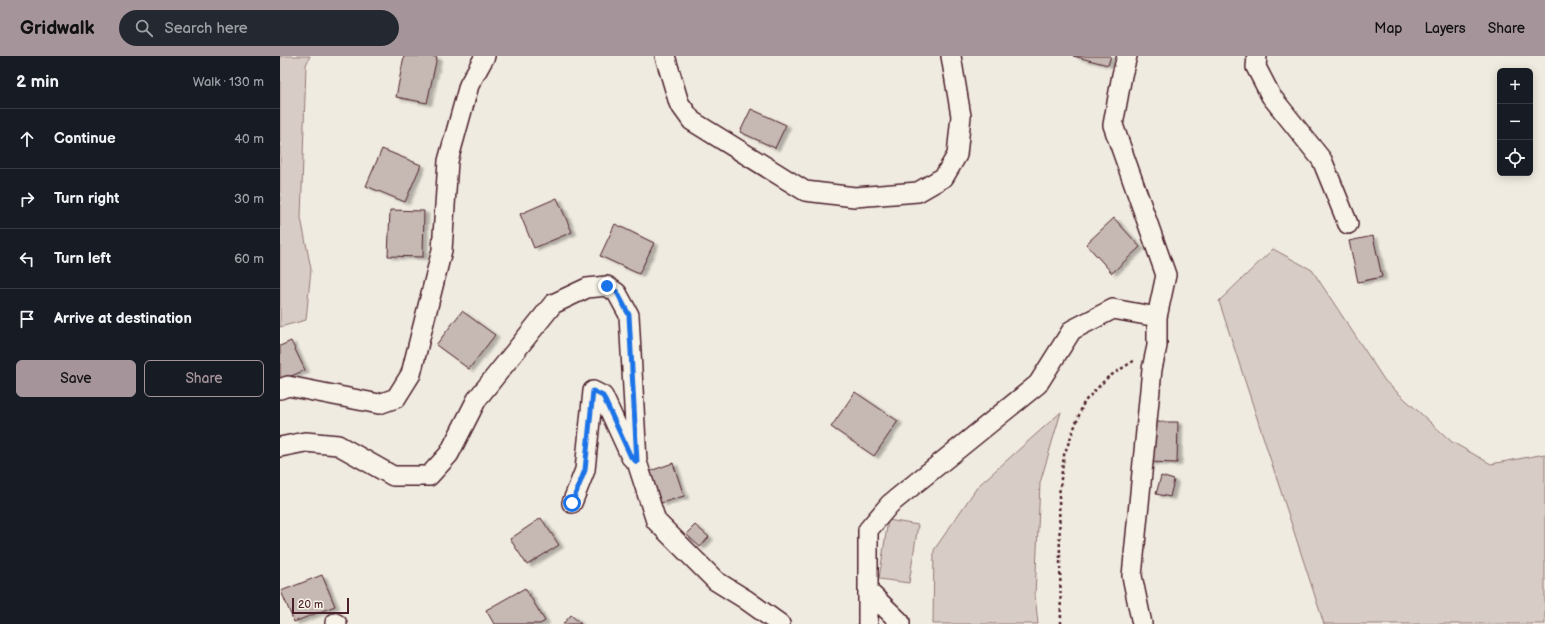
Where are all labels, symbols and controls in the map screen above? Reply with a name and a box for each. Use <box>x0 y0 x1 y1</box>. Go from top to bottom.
search box <box>119 10 399 46</box>
text: Gridwalk <box>20 17 95 40</box>
icon: search <box>133 17 155 39</box>
text: Search here <box>165 19 248 38</box>
text: Map <box>1374 20 1402 37</box>
text: Layers <box>1424 20 1466 37</box>
text: Share <box>1488 20 1525 37</box>
map controls <box>1497 68 1533 176</box>
button: + <box>1497 68 1533 104</box>
text: 2 min <box>16 72 59 92</box>
text: Walk · 130 m <box>193 74 264 90</box>
button: − <box>1497 104 1533 140</box>
icon: ahead <box>16 128 38 150</box>
text: Continue <box>54 129 116 148</box>
text: 40 m <box>234 131 264 147</box>
button: locate <box>1497 140 1533 176</box>
icon: right <box>16 188 38 210</box>
text: Turn right <box>54 189 119 208</box>
text: 30 m <box>234 191 264 207</box>
icon: left <box>16 248 38 270</box>
text: Turn left <box>54 249 111 268</box>
text: 60 m <box>234 251 264 267</box>
route end <box>598 277 616 295</box>
icon: arrive <box>16 308 38 330</box>
text: Arrive at destination <box>54 309 192 328</box>
button: Save <box>16 360 136 397</box>
button: Share <box>144 360 264 397</box>
route start <box>563 494 581 512</box>
scale bar <box>292 596 349 615</box>
text: 20 m <box>298 598 323 611</box>

